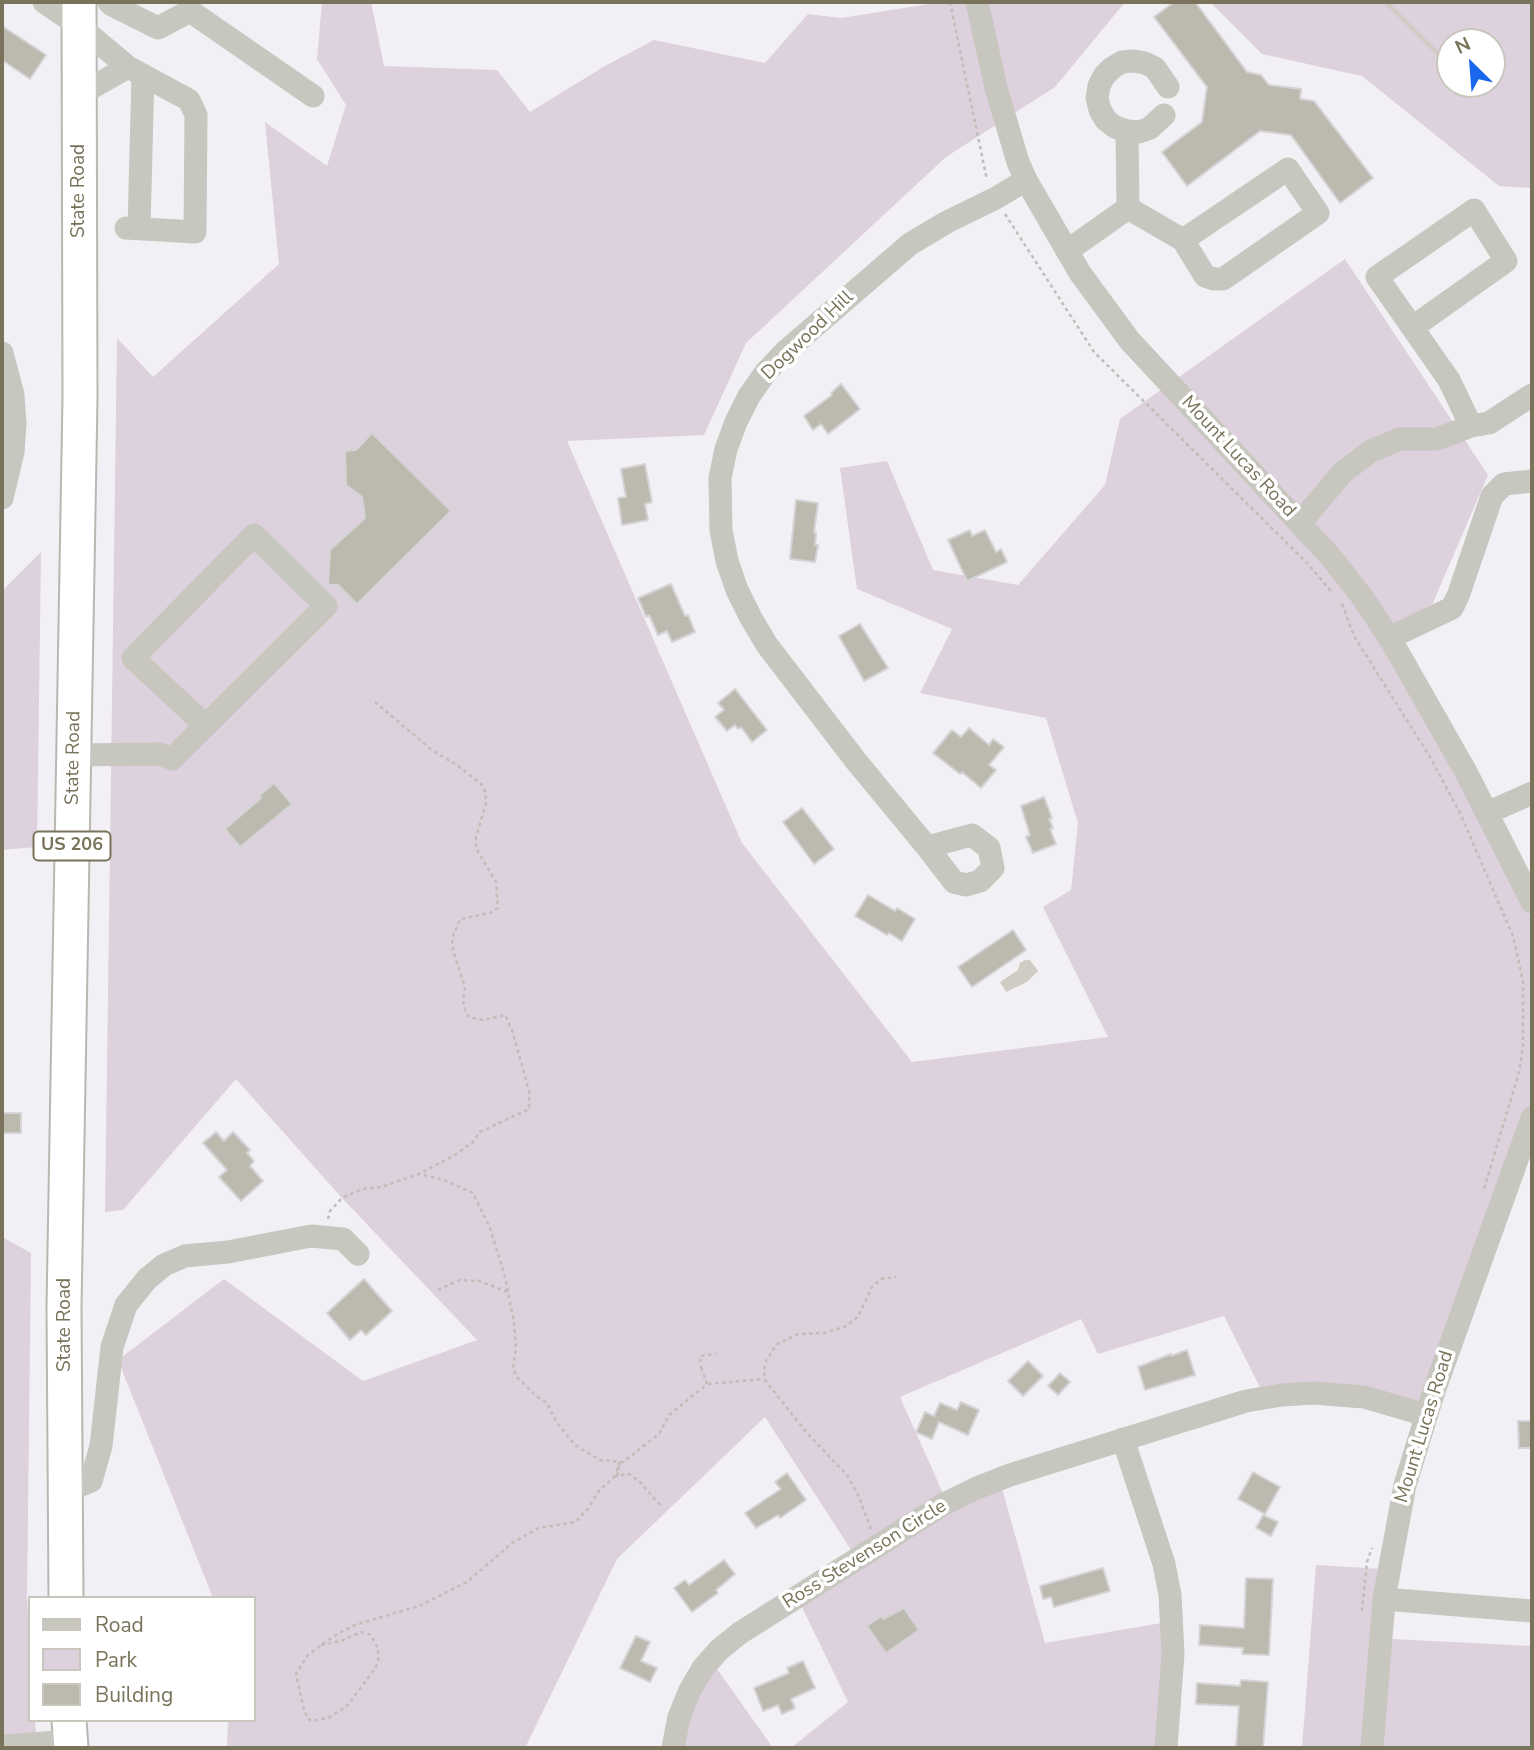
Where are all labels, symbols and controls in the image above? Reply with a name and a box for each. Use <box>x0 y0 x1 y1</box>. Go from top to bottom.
north arrow <box>1436 28 1506 98</box>
text: N <box>1451 31 1475 61</box>
street label: State Road <box>68 144 90 238</box>
street label: Dogwood Hill <box>757 287 859 385</box>
street label: Mount Lucas Road <box>1176 392 1300 522</box>
street label: State Road <box>62 711 86 805</box>
road number: US 206 <box>34 832 110 860</box>
street label: State Road <box>54 1278 76 1372</box>
street label: Mount Lucas Road <box>1391 1348 1459 1506</box>
street label: Ross Stevenson Circle <box>779 1495 951 1615</box>
legend <box>28 1596 256 1722</box>
text: Road <box>95 1611 144 1639</box>
text: Park <box>95 1646 137 1674</box>
text: Building <box>95 1681 173 1709</box>

